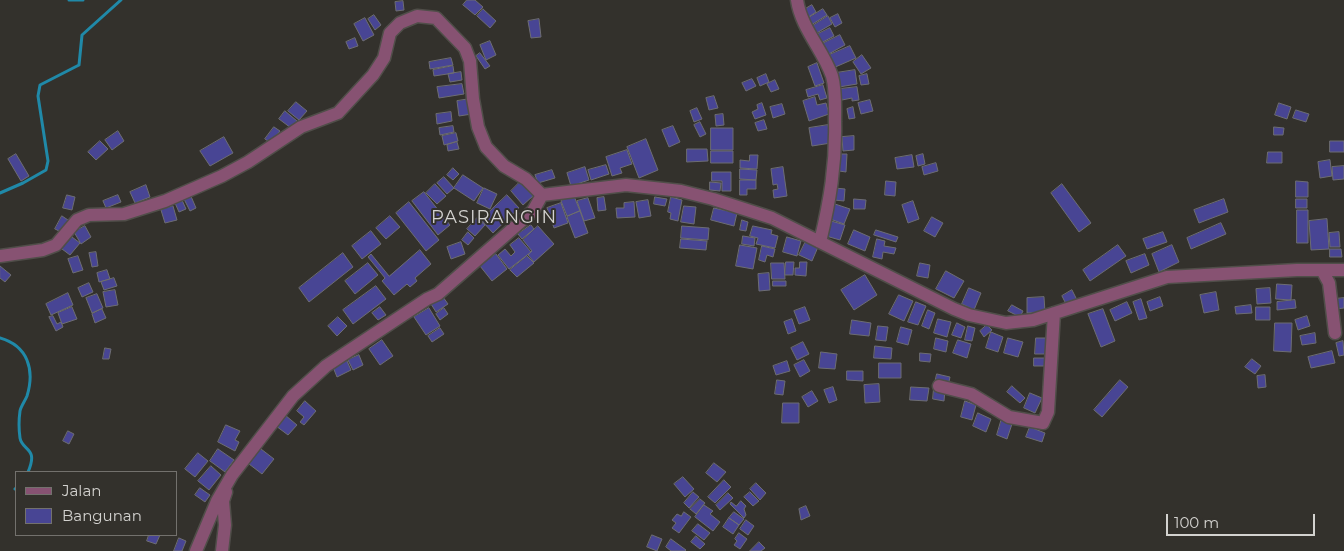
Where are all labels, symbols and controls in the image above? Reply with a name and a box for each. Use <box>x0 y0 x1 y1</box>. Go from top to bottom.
district label: PASIRANGIN <box>430 207 558 229</box>
legend <box>15 471 178 536</box>
text: Jalan <box>62 481 101 500</box>
scale bar <box>1169 504 1318 536</box>
text: Bangunan <box>62 506 142 525</box>
text: 100 m <box>1174 513 1219 532</box>

